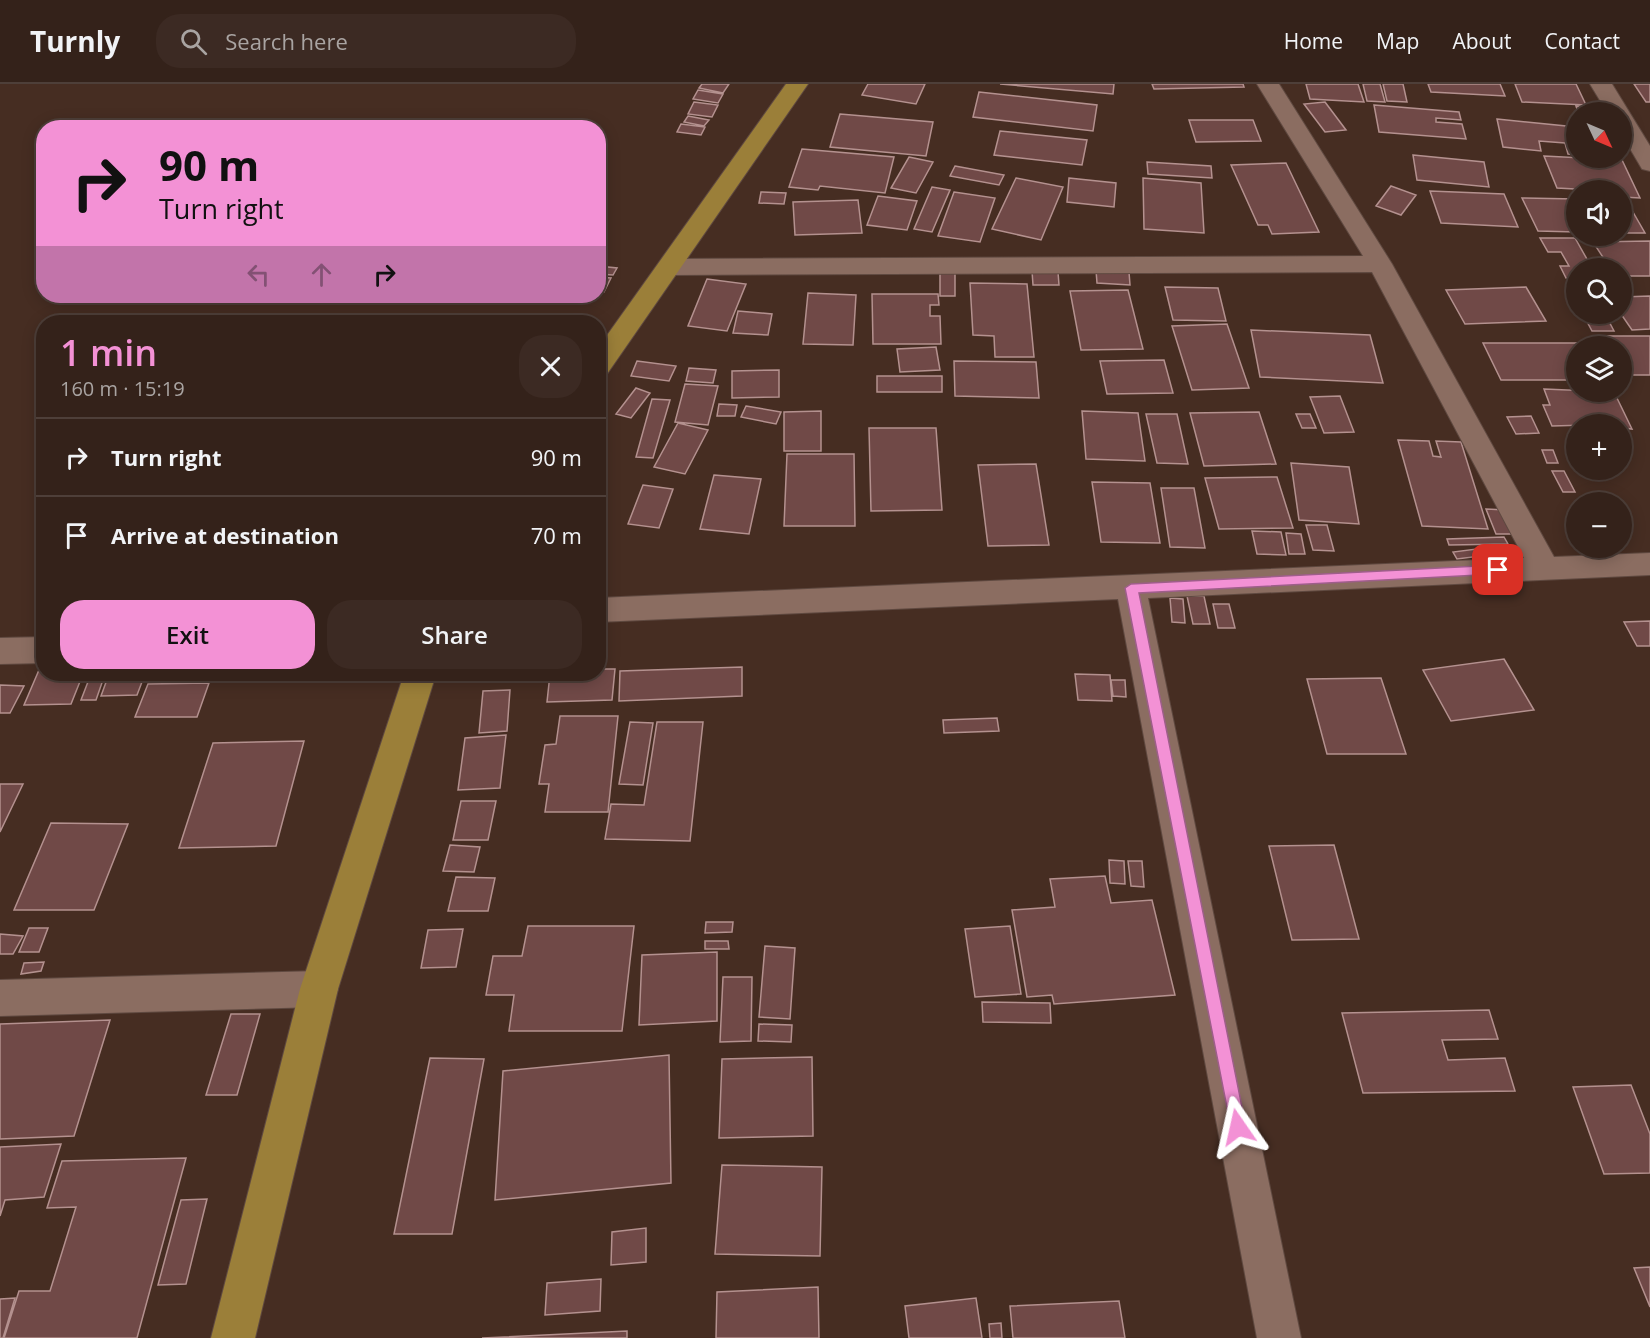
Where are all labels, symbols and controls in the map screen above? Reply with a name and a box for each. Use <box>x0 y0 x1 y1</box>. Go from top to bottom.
search box <box>156 14 576 68</box>
text: Turnly <box>30 22 120 60</box>
icon: search <box>177 25 210 58</box>
text: Search here <box>225 26 348 56</box>
text: Home <box>1284 27 1343 55</box>
text: Map <box>1376 27 1419 55</box>
text: About <box>1452 27 1512 55</box>
text: Contact <box>1545 27 1620 55</box>
north arrow <box>1566 102 1632 168</box>
map controls <box>1566 102 1632 558</box>
text: 90 m <box>159 136 259 193</box>
icon: right <box>60 144 138 222</box>
button: sound <box>1566 180 1632 246</box>
text: Turn right <box>159 190 284 227</box>
icon: left <box>242 258 275 291</box>
icon: ahead <box>305 258 338 291</box>
icon: right <box>368 258 401 291</box>
button: search <box>1566 258 1632 324</box>
text: 1 min <box>60 328 157 377</box>
button: close <box>519 335 582 398</box>
button: layers <box>1566 336 1632 402</box>
text: 160 m · 15:19 <box>60 375 185 402</box>
button: + <box>1566 414 1632 480</box>
icon: right <box>60 441 93 474</box>
text: Turn right <box>111 442 222 472</box>
text: 90 m <box>531 442 582 472</box>
button: − <box>1566 492 1632 558</box>
icon: arrive <box>60 519 93 552</box>
text: Arrive at destination <box>111 520 339 550</box>
text: 70 m <box>531 520 582 550</box>
pin <box>1472 544 1523 595</box>
icon: arrive <box>1481 553 1514 586</box>
button: Exit <box>60 600 315 669</box>
button: Share <box>327 600 582 669</box>
position arrow <box>1206 1095 1270 1159</box>

